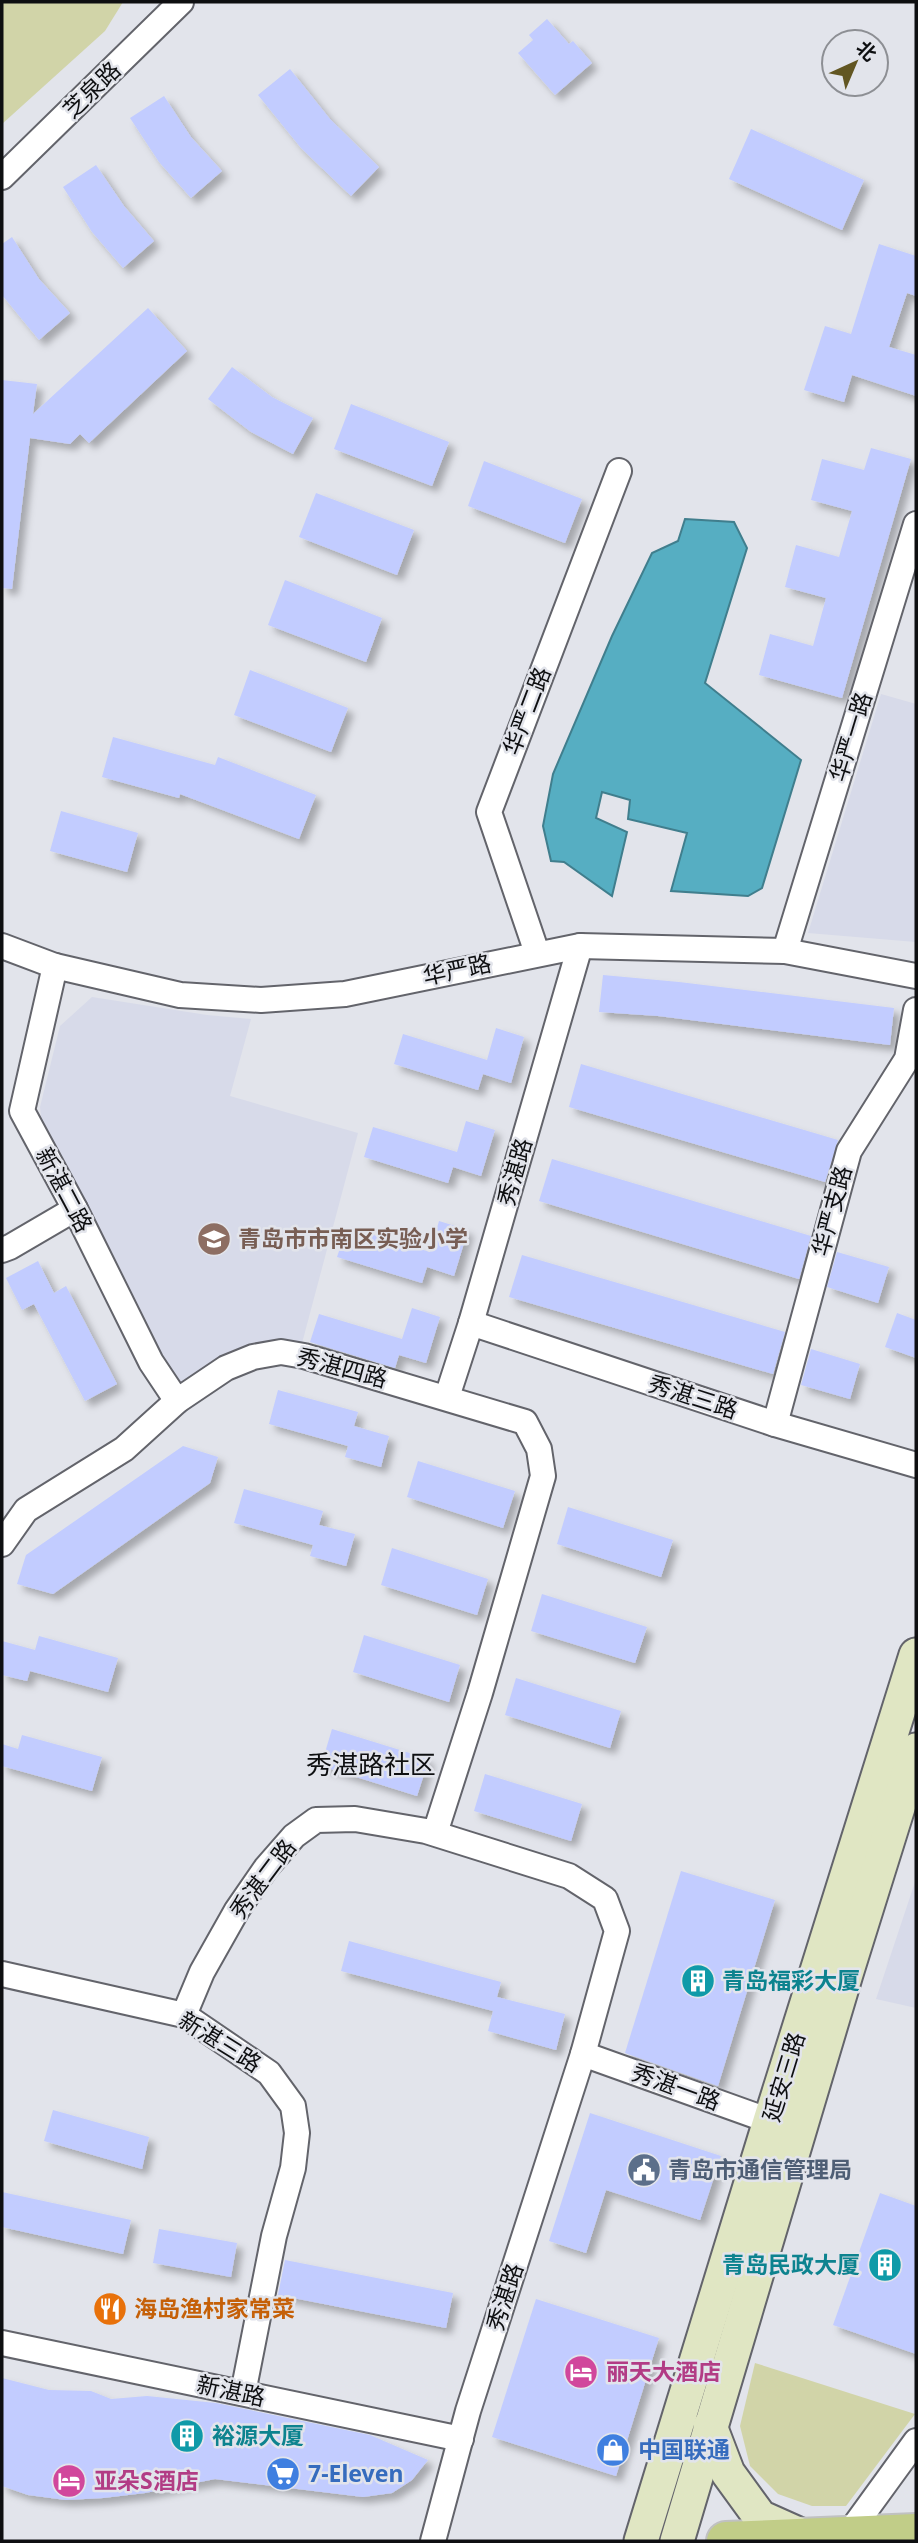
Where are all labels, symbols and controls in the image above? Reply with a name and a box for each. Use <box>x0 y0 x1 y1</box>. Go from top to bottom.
north arrow <box>820 28 890 98</box>
text: 北 <box>851 35 883 67</box>
street label: 芝泉路 <box>55 54 127 125</box>
street label: 华严二路 <box>495 662 557 759</box>
street label: 华严一路 <box>821 688 879 785</box>
street label: 华严路 <box>420 946 494 992</box>
street label: 秀湛路 <box>489 1134 539 1209</box>
street label: 新湛二路 <box>29 1141 101 1238</box>
street label: 华严支路 <box>804 1162 858 1259</box>
school or university icon: 青岛市市南区实验小学 <box>195 1220 233 1258</box>
place label: 青岛市市南区实验小学 <box>238 1222 468 1254</box>
street label: 秀湛四路 <box>294 1340 391 1394</box>
street label: 秀湛三路 <box>645 1367 742 1425</box>
district label: 秀湛路社区 <box>306 1746 436 1782</box>
street label: 秀湛二路 <box>222 1832 303 1925</box>
building icon: 青岛福彩大厦 <box>679 1962 717 2000</box>
place label: 青岛福彩大厦 <box>722 1964 860 1996</box>
street label: 新湛三路 <box>173 2003 268 2079</box>
street label: 延安三路 <box>754 2028 812 2125</box>
street label: 秀湛一路 <box>628 2055 725 2117</box>
public building icon: 青岛市通信管理局 <box>625 2151 663 2189</box>
place label: 青岛市通信管理局 <box>668 2153 852 2185</box>
building icon: 青岛民政大厦 <box>866 2246 904 2284</box>
place label: 青岛民政大厦 <box>722 2248 860 2280</box>
street label: 秀湛路 <box>478 2259 530 2334</box>
restaurant icon: 海岛渔村家常菜 <box>91 2290 129 2328</box>
place label: 海岛渔村家常菜 <box>134 2292 295 2324</box>
hotel icon: 丽天大酒店 <box>562 2353 600 2391</box>
place label: 丽天大酒店 <box>606 2355 721 2387</box>
street label: 新湛路 <box>194 2367 268 2413</box>
building icon: 裕源大厦 <box>168 2417 206 2455</box>
place label: 裕源大厦 <box>212 2419 304 2451</box>
shop icon: 中国联通 <box>594 2431 632 2469</box>
place label: 中国联通 <box>638 2433 730 2465</box>
supermarket icon: 7-Eleven <box>264 2455 302 2493</box>
place label: 7-Eleven <box>308 2457 403 2489</box>
hotel icon: 亚朵S酒店 <box>50 2462 88 2500</box>
place label: 亚朵S酒店 <box>94 2464 199 2496</box>

